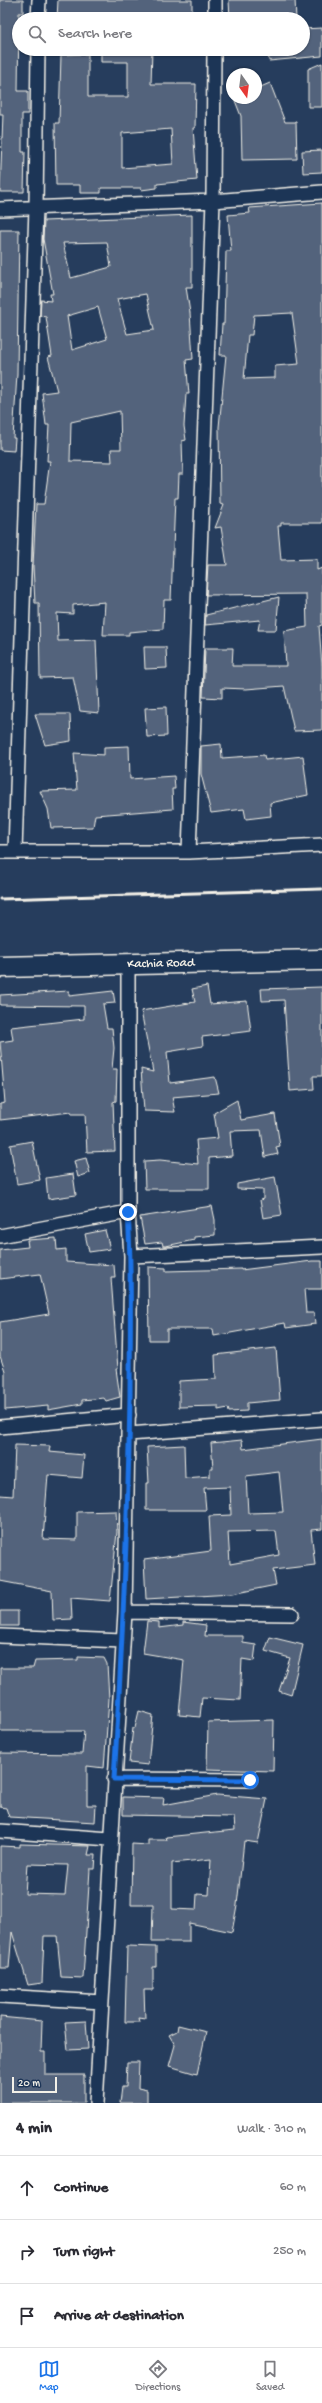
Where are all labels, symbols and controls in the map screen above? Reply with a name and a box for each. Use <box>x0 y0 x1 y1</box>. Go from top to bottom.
search box <box>12 12 310 56</box>
icon: search <box>26 23 48 45</box>
text: Search here <box>58 25 132 43</box>
north arrow <box>226 68 262 104</box>
street label: Kachia Road <box>127 955 196 972</box>
route end <box>119 1203 137 1221</box>
route start <box>241 1771 259 1789</box>
scale bar <box>12 2075 57 2094</box>
text: 20 m <box>18 2078 40 2090</box>
text: 4 min <box>16 2119 52 2139</box>
text: Walk · 310 m <box>237 2122 306 2137</box>
icon: ahead <box>16 2177 38 2199</box>
text: Continue <box>54 2179 108 2197</box>
text: 60 m <box>280 2180 306 2195</box>
icon: right <box>16 2241 38 2263</box>
text: Turn right <box>54 2243 114 2261</box>
text: 250 m <box>273 2244 306 2259</box>
icon: arrive <box>16 2305 38 2327</box>
text: Arrive at destination <box>54 2307 184 2325</box>
tab: Map <box>38 2358 60 2394</box>
tab: Directions <box>136 2358 180 2394</box>
tab: Saved <box>256 2358 284 2394</box>

